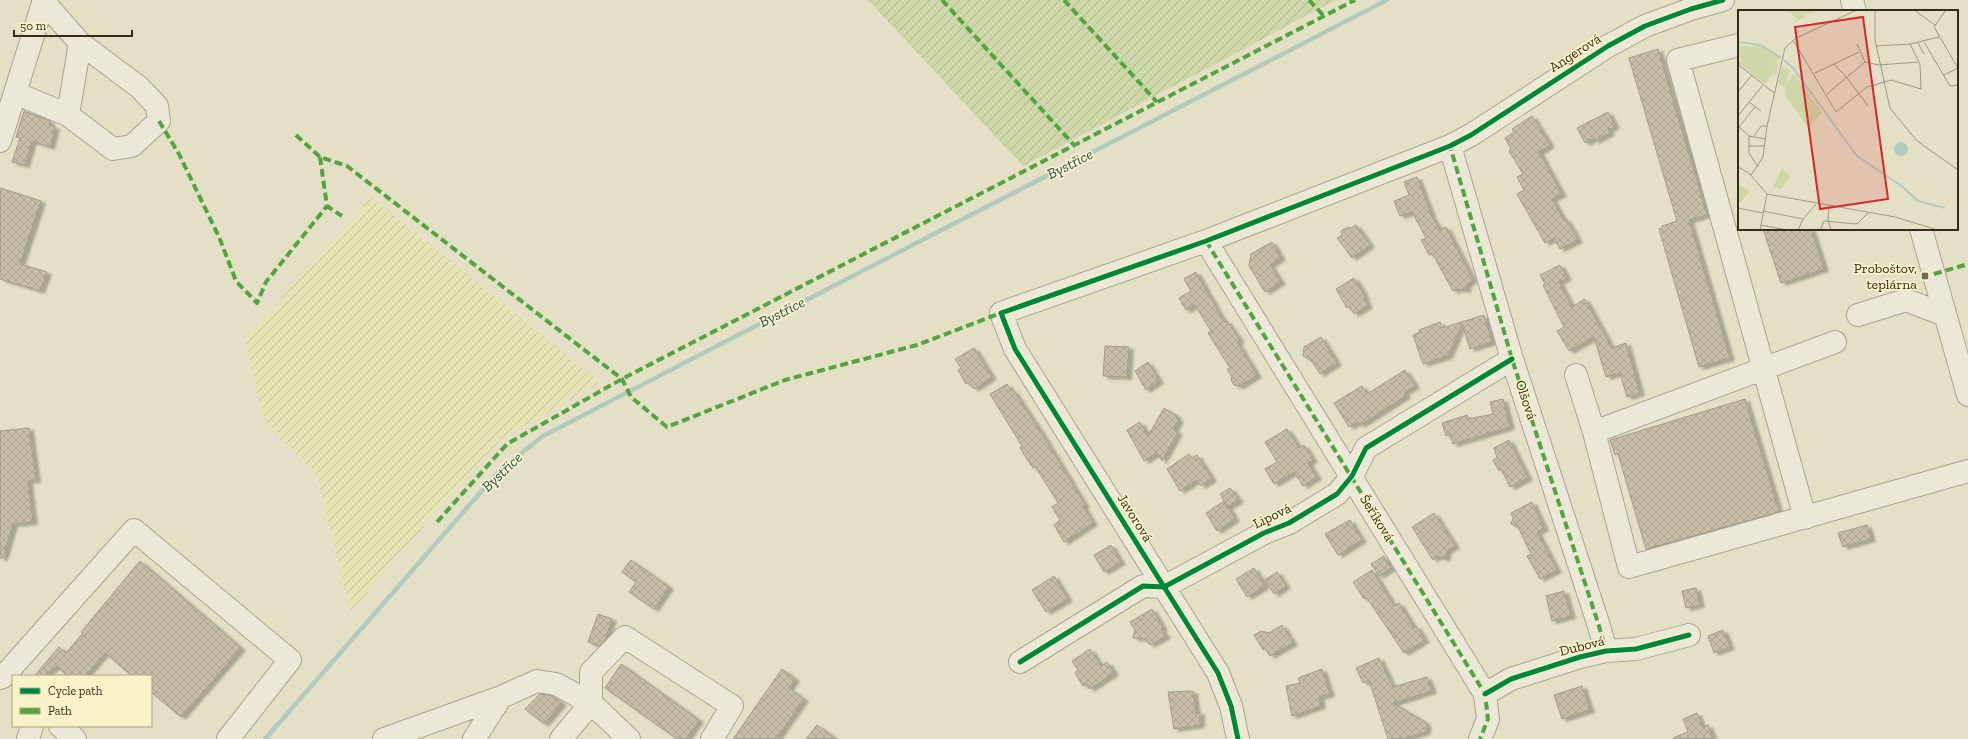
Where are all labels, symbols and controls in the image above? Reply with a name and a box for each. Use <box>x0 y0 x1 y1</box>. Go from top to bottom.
inset map <box>1738 10 1958 230</box>
scale bar <box>14 12 132 38</box>
text: 50 m <box>20 19 47 33</box>
street label: Angerová <box>1546 30 1604 76</box>
water label: Bystřice <box>1044 145 1096 183</box>
place label: Proboštov, teplárna <box>1854 260 1917 293</box>
marker: Proboštov, teplárna <box>1920 271 1930 281</box>
water label: Bystřice <box>756 293 808 331</box>
street label: Olšová <box>1512 378 1540 422</box>
water label: Bystřice <box>478 448 526 496</box>
street label: Javorová <box>1114 491 1156 545</box>
street label: Šeříková <box>1356 492 1398 545</box>
street label: Lipová <box>1250 499 1294 532</box>
street label: Dubová <box>1558 632 1607 660</box>
legend <box>12 675 152 727</box>
text: Cycle path <box>48 684 103 698</box>
text: Path <box>48 704 72 718</box>

